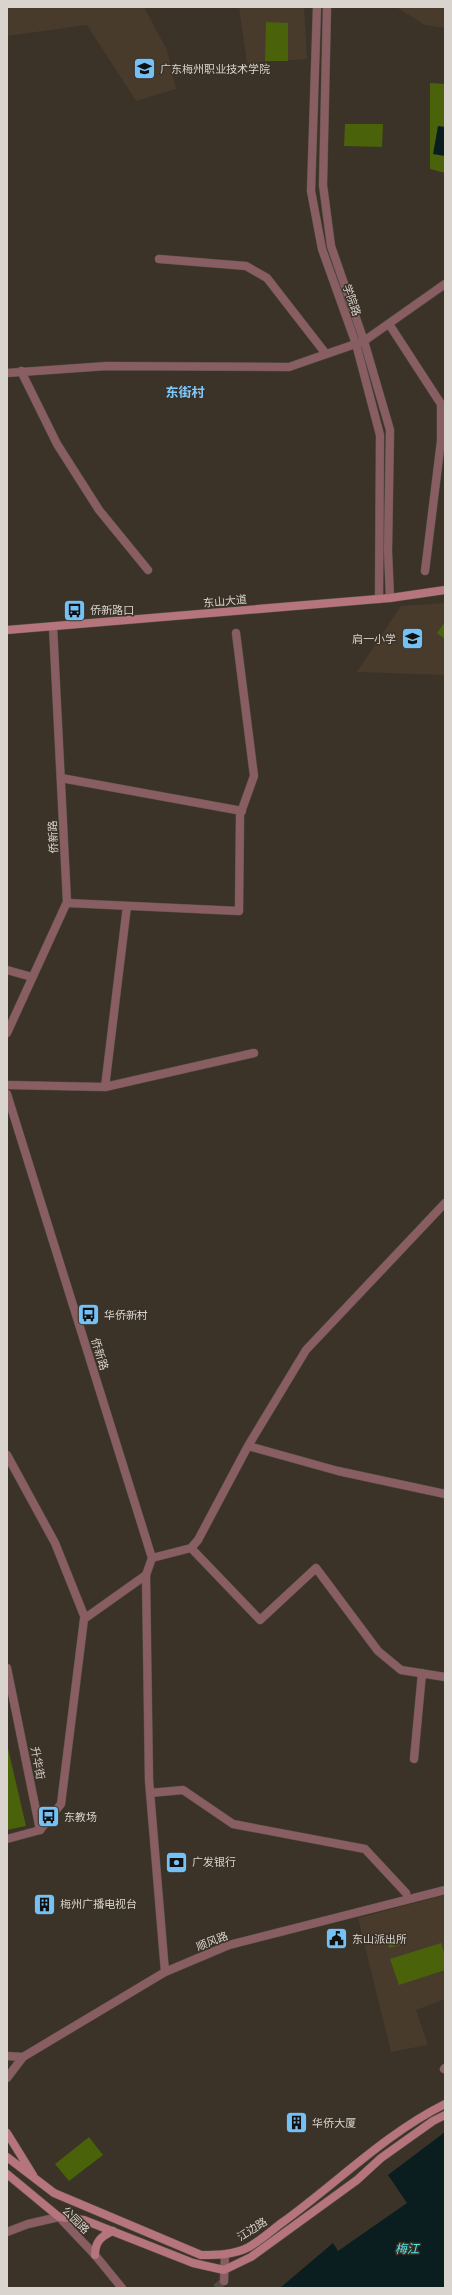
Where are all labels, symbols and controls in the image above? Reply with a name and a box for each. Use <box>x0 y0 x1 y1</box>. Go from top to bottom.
school or university icon: 广东梅州职业技术学院 <box>131 56 157 82</box>
place label: 广东梅州职业技术学院 <box>160 61 270 76</box>
street label: 学院路 <box>340 282 365 318</box>
district label: 东街村 <box>165 383 205 400</box>
street label: 东山大道 <box>202 591 248 610</box>
bus stop icon: 侨新路口 <box>61 597 87 623</box>
place label: 侨新路口 <box>90 602 134 617</box>
school or university icon: 肩一小学 <box>399 626 425 652</box>
place label: 肩一小学 <box>352 631 396 646</box>
street label: 侨新路 <box>44 820 61 854</box>
bus stop icon: 华侨新村 <box>76 1302 102 1328</box>
place label: 华侨新村 <box>104 1307 148 1322</box>
street label: 侨新路 <box>88 1336 112 1372</box>
street label: 升华街 <box>28 1745 49 1781</box>
bus stop icon: 东教场 <box>35 1804 61 1830</box>
place label: 东教场 <box>64 1809 97 1824</box>
bank icon: 广发银行 <box>164 1849 190 1875</box>
place label: 广发银行 <box>192 1854 236 1869</box>
building icon: 梅州广播电视台 <box>32 1891 58 1917</box>
place label: 梅州广播电视台 <box>60 1896 137 1911</box>
public building icon: 东山派出所 <box>324 1926 350 1952</box>
street label: 顺风路 <box>194 1928 230 1953</box>
place label: 东山派出所 <box>352 1931 407 1946</box>
building icon: 华侨大厦 <box>283 2110 309 2136</box>
place label: 华侨大厦 <box>312 2115 356 2130</box>
street label: 公园路 <box>59 2203 93 2237</box>
street label: 江边路 <box>234 2213 270 2244</box>
water label: 梅江 <box>395 2240 421 2256</box>

